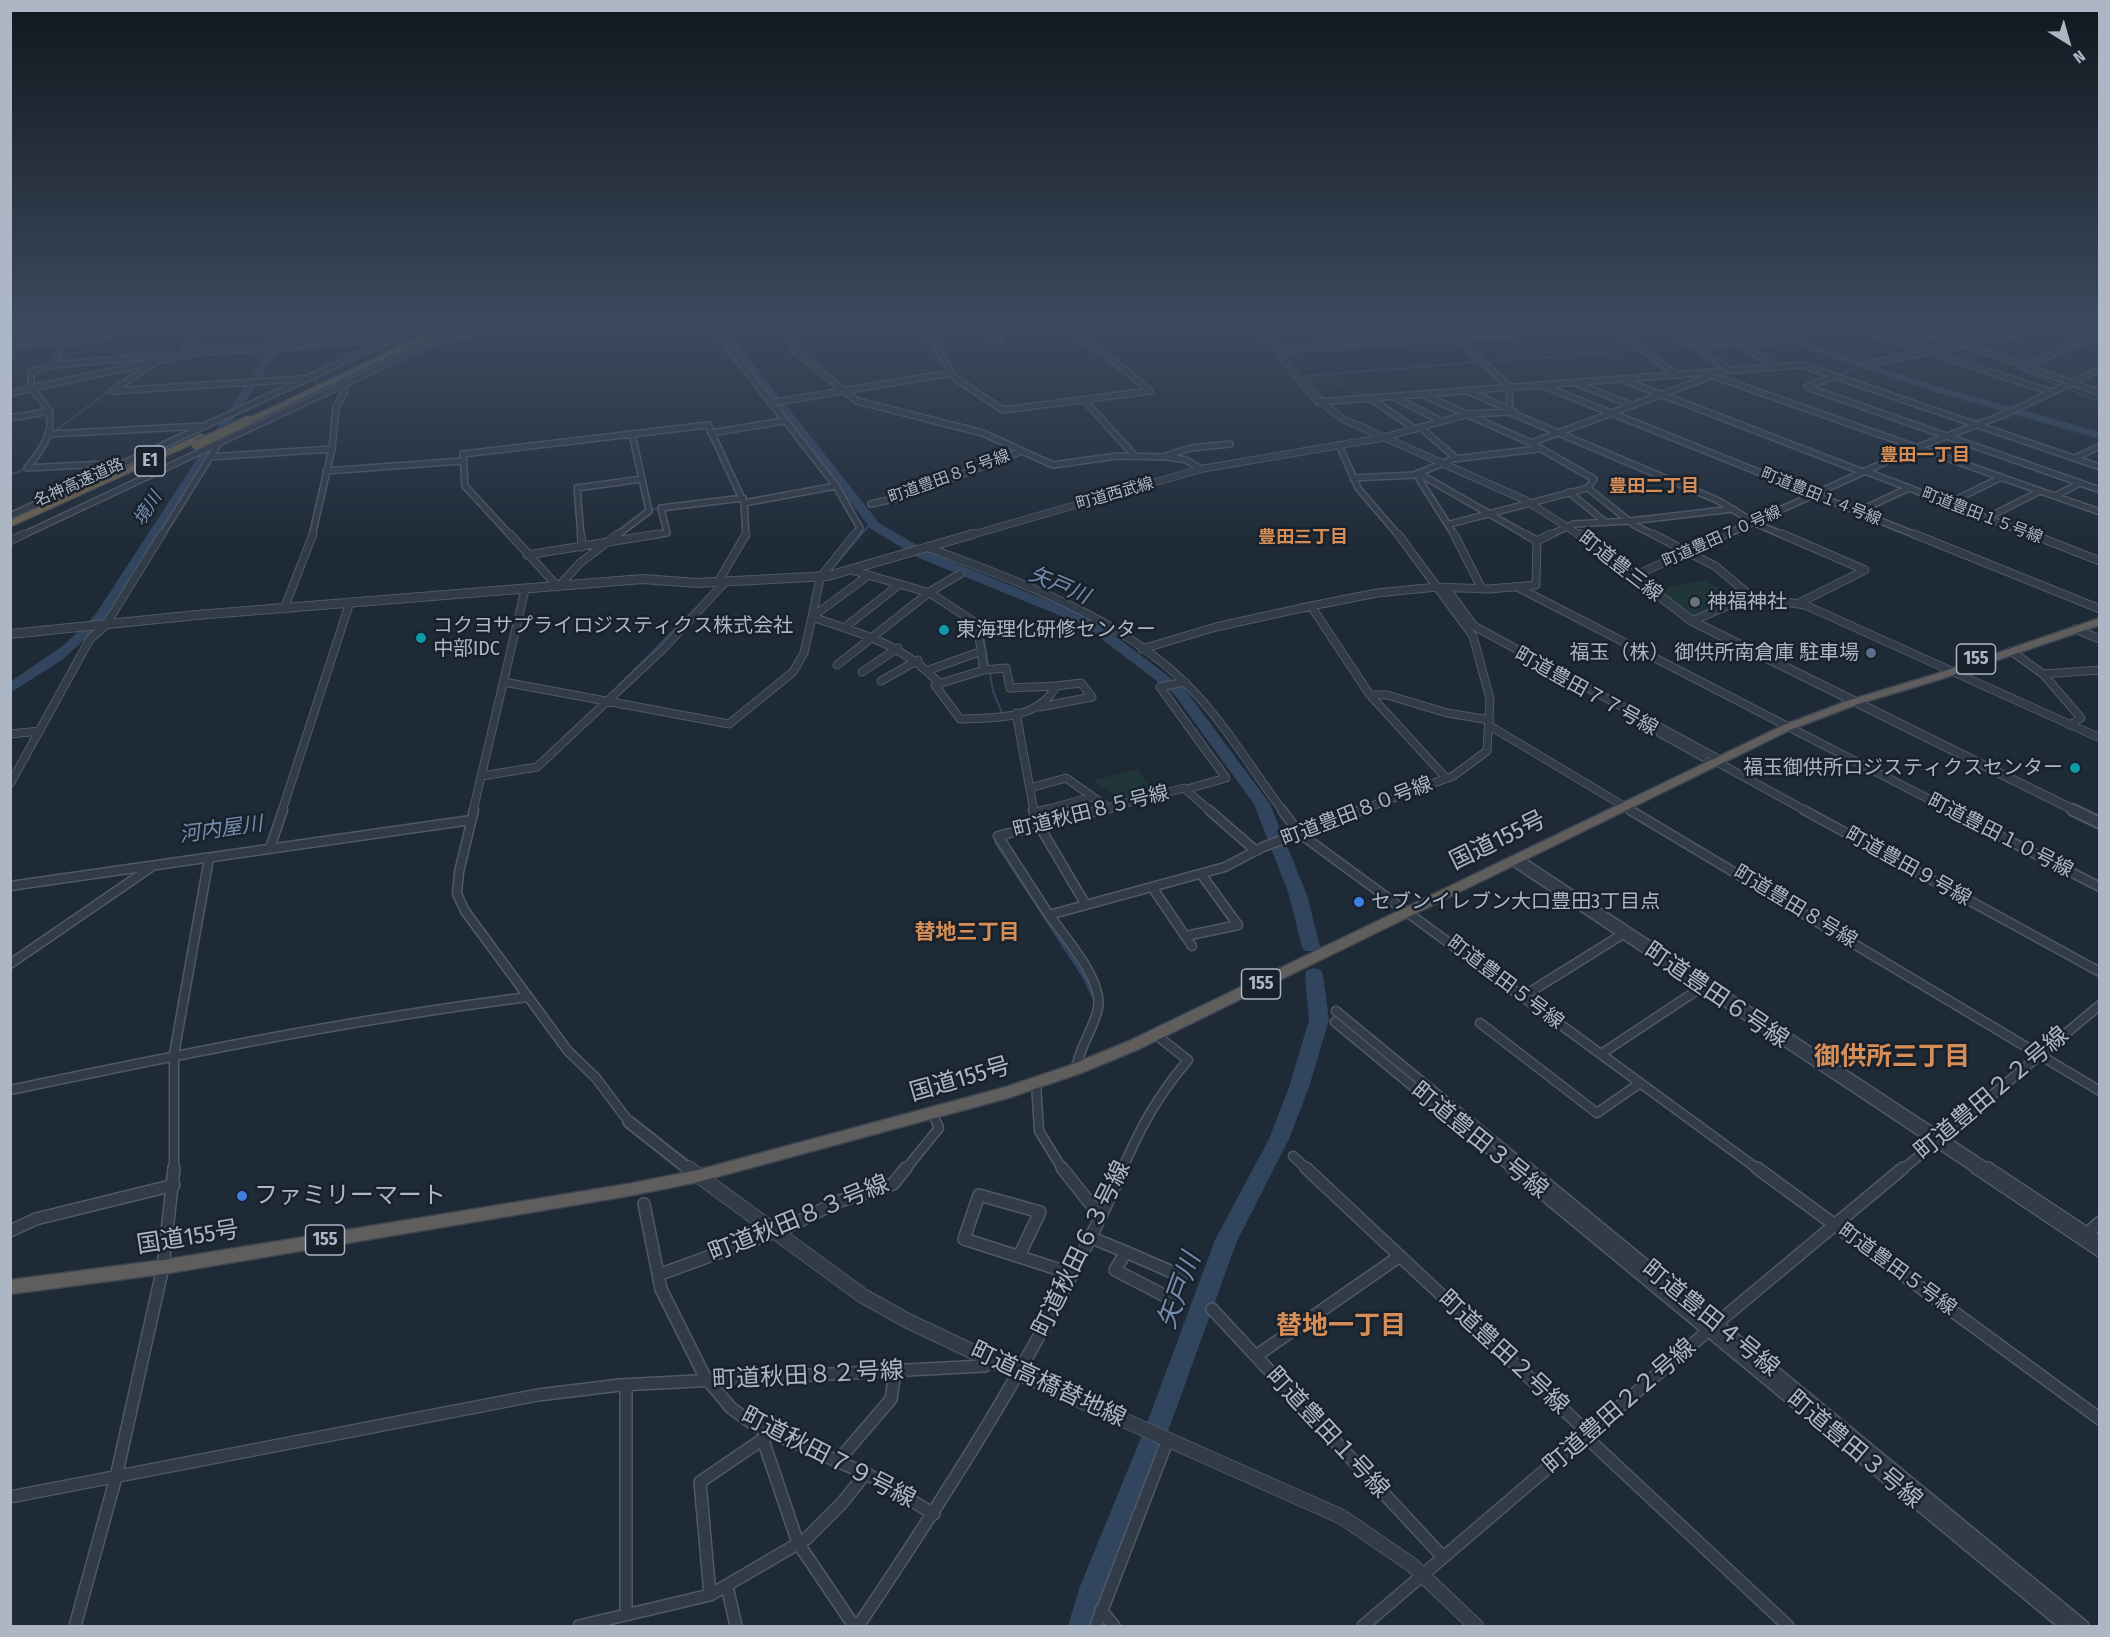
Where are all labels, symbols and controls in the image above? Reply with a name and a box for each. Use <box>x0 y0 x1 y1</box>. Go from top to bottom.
north arrow <box>2038 12 2098 72</box>
text: N <box>2070 46 2089 67</box>
district label: 豊田一丁目 <box>1880 445 1970 467</box>
road number: E1 <box>135 446 165 476</box>
street label: 町道豊田８５号線 <box>886 446 1012 508</box>
street label: 名神高速道路 <box>31 455 127 511</box>
street label: 町道豊田１４号線 <box>1758 464 1884 530</box>
street label: 町道西武線 <box>1074 474 1156 514</box>
district label: 豊田二丁目 <box>1609 476 1699 498</box>
street label: 町道豊田１５号線 <box>1919 484 2045 548</box>
water label: 境川 <box>129 488 167 530</box>
street label: 町道豊田７０号線 <box>1660 502 1784 572</box>
district label: 豊田三丁目 <box>1258 527 1348 549</box>
street label: 町道豊三線 <box>1573 527 1667 607</box>
water label: 矢戸川 <box>1025 562 1093 610</box>
place label: 神福神社 <box>1707 590 1787 614</box>
marker: 神福神社 <box>1688 595 1702 609</box>
place label: コクヨサプライロジスティクス株式会社 中部IDC <box>433 614 793 661</box>
place label: 東海理化研修センター <box>956 618 1156 642</box>
marker: 東海理化研修センター <box>937 623 951 637</box>
marker: コクヨサプライロジスティクス株式会社 中部IDC <box>414 631 428 645</box>
place label: 福玉（株） 御供所南倉庫 駐車場 <box>1570 641 1859 665</box>
street label: 町道豊田７７号線 <box>1510 643 1662 741</box>
road number: 155 <box>1956 644 1996 674</box>
marker: 福玉（株） 御供所南倉庫 駐車場 <box>1864 646 1878 660</box>
place label: 福玉御供所ロジスティクスセンター <box>1743 756 2063 780</box>
marker: 福玉御供所ロジスティクスセンター <box>2068 761 2082 775</box>
street label: 町道豊田８０号線 <box>1278 772 1436 852</box>
street label: 町道秋田８５号線 <box>1010 781 1172 843</box>
street label: 町道豊田１０号線 <box>1923 789 2077 883</box>
street label: 国道155号 <box>1445 805 1551 877</box>
water label: 河内屋川 <box>178 812 264 848</box>
street label: 町道豊田９号線 <box>1841 823 1975 911</box>
street label: 町道豊田８号線 <box>1729 861 1861 953</box>
place label: セブンイレブン大口豊田3丁目点 <box>1371 890 1660 914</box>
marker: セブンイレブン大口豊田3丁目点 <box>1352 895 1366 909</box>
district label: 替地三丁目 <box>915 920 1019 946</box>
street label: 町道豊田５号線 <box>1442 931 1568 1035</box>
street label: 町道豊田６号線 <box>1638 937 1794 1055</box>
road number: 155 <box>1242 969 1280 999</box>
street label: 町道豊田２２号線 <box>1909 1021 2075 1167</box>
district label: 御供所三丁目 <box>1814 1042 1970 1074</box>
street label: 国道155号 <box>906 1052 1014 1108</box>
street label: 町道豊田３号線 <box>1405 1077 1553 1205</box>
street label: 町道秋田６３号線 <box>1027 1156 1137 1342</box>
street label: 町道秋田８３号線 <box>705 1170 893 1268</box>
place label: ファミリーマート <box>254 1182 446 1210</box>
marker: ファミリーマート <box>235 1189 249 1203</box>
street label: 国道155号 <box>135 1216 241 1260</box>
street label: 町道豊田５号線 <box>1833 1219 1961 1321</box>
road number: 155 <box>306 1225 344 1255</box>
water label: 矢戸川 <box>1152 1249 1208 1333</box>
street label: 町道豊田４号線 <box>1636 1255 1784 1383</box>
street label: 町道豊田２号線 <box>1432 1285 1574 1421</box>
district label: 替地一丁目 <box>1276 1311 1406 1343</box>
street label: 町道豊田２２号線 <box>1538 1333 1702 1481</box>
street label: 町道高橋替地線 <box>966 1336 1130 1434</box>
street label: 町道秋田８２号線 <box>711 1357 905 1395</box>
street label: 町道豊田１号線 <box>1259 1362 1395 1504</box>
street label: 町道豊田３号線 <box>1780 1385 1928 1515</box>
street label: 町道秋田７９号線 <box>736 1402 920 1514</box>

